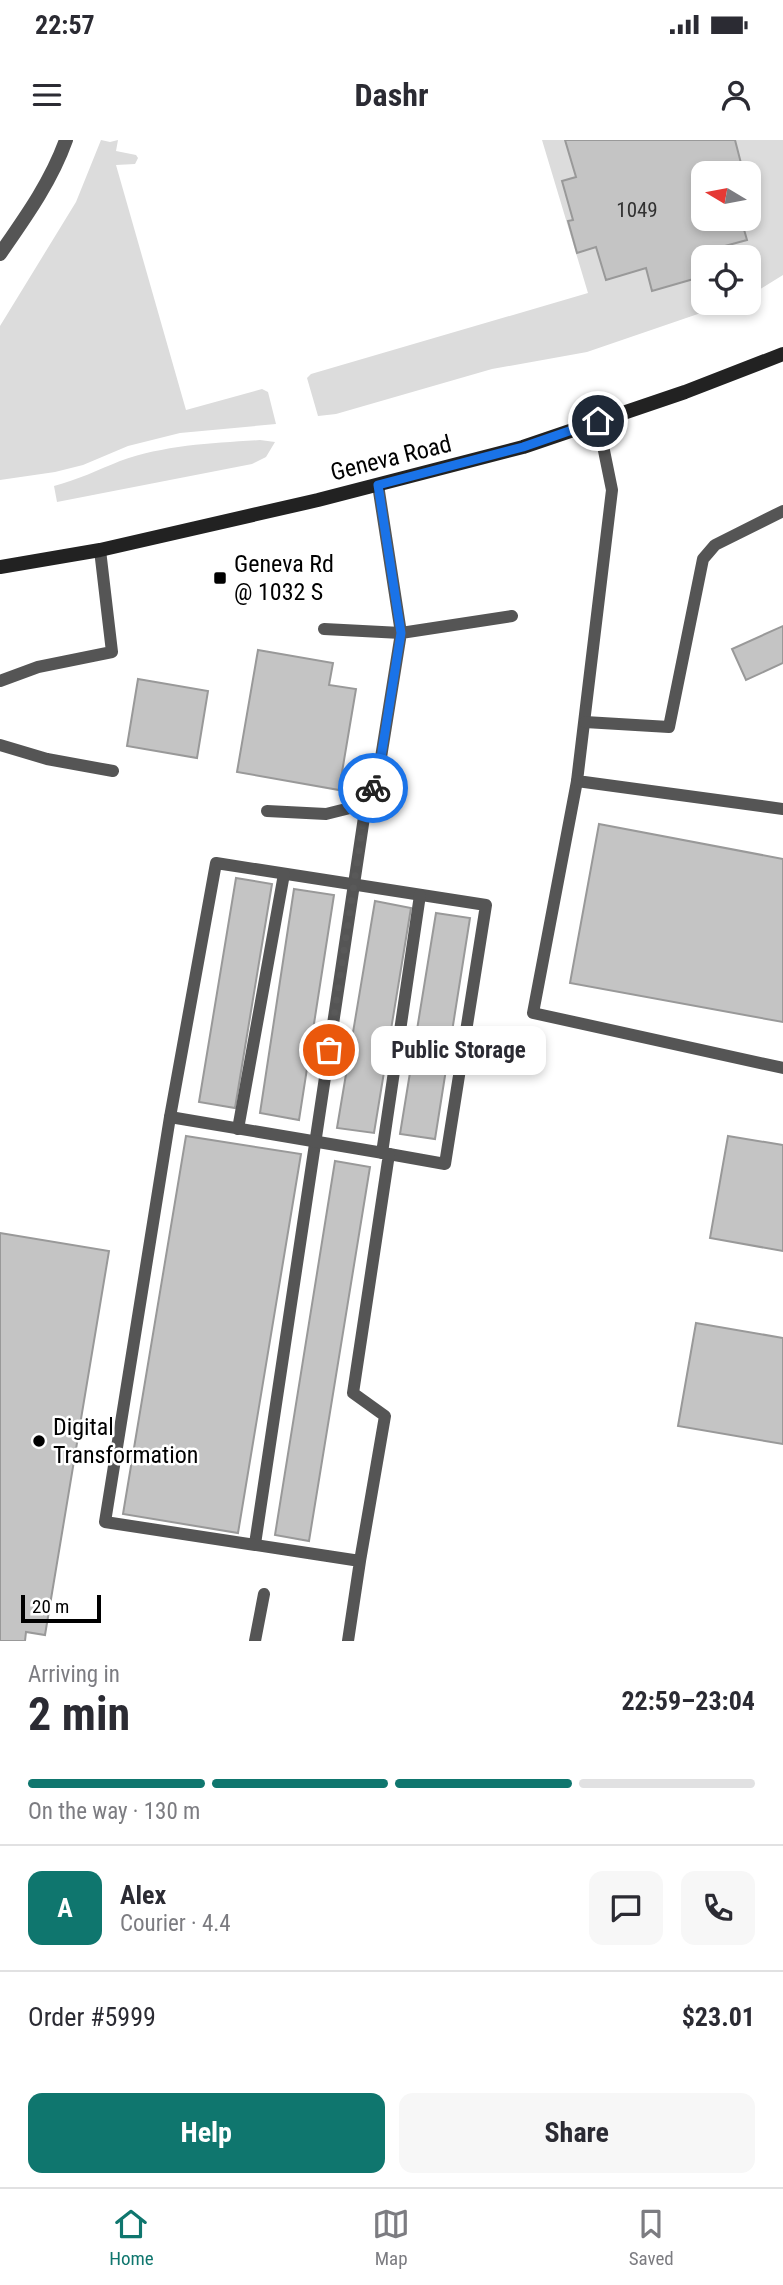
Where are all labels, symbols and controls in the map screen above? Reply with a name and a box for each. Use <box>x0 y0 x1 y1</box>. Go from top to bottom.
text: 22:57 <box>35 10 95 40</box>
icon: menu <box>28 76 66 114</box>
text: Dashr <box>354 76 429 114</box>
icon: person <box>717 76 755 114</box>
north arrow <box>691 161 761 231</box>
map controls <box>691 161 761 315</box>
house number: 1049 <box>616 198 658 222</box>
button: locate <box>691 245 761 315</box>
pin <box>568 391 628 451</box>
icon: home <box>579 402 617 440</box>
street label: Geneva Road <box>328 429 454 487</box>
place label: Geneva Rd @ 1032 S <box>234 550 334 606</box>
marker: Geneva Rd @ 1032 S <box>212 570 228 586</box>
courier <box>338 753 408 823</box>
icon: bike <box>354 769 392 807</box>
pin <box>299 1020 359 1080</box>
callout: Public Storage <box>371 1026 546 1074</box>
icon: bag <box>310 1031 348 1069</box>
text: Public Storage <box>391 1037 526 1064</box>
place label: Digital Transformation <box>53 1413 198 1469</box>
marker: Digital Transformation <box>31 1433 47 1449</box>
scale bar <box>21 1592 102 1624</box>
text: 20 m <box>32 1595 69 1618</box>
text: Arriving in <box>28 1661 120 1688</box>
text: 22:59–23:04 <box>621 1686 755 1716</box>
text: 2 min <box>28 1687 130 1741</box>
text: On the way · 130 m <box>28 1798 200 1825</box>
button: chat <box>589 1871 663 1945</box>
button: phone <box>681 1871 755 1945</box>
text: Alex <box>120 1880 166 1910</box>
text: A <box>57 1893 73 1923</box>
text: Courier · 4.4 <box>120 1910 231 1937</box>
text: Order #5999 <box>28 2002 156 2032</box>
text: $23.01 <box>682 2002 755 2032</box>
button: Help <box>28 2093 385 2173</box>
button: Share <box>399 2093 755 2173</box>
tab: Home <box>109 2205 154 2270</box>
tab: Map <box>372 2205 410 2270</box>
tab: Saved <box>629 2205 674 2270</box>

